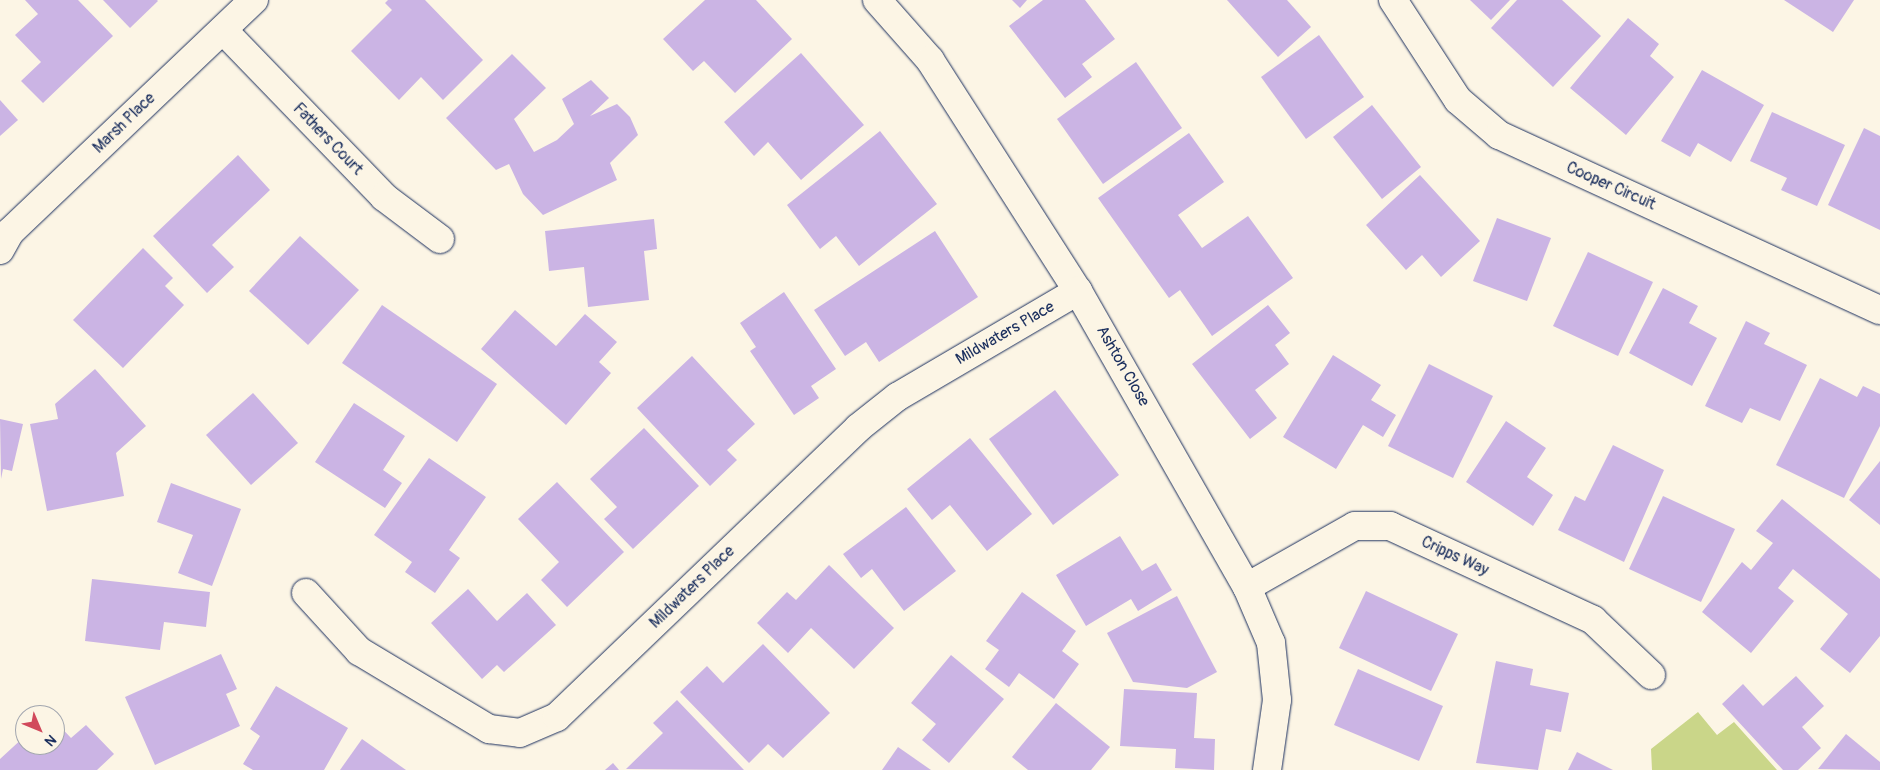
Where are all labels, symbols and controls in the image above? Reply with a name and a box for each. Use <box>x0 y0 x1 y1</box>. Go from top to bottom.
street label: Marsh Place <box>89 89 159 157</box>
street label: Fathers Court <box>289 99 367 179</box>
street label: Cooper Circuit <box>1563 158 1659 214</box>
street label: Mildwaters Place <box>952 297 1058 369</box>
street label: Ashton Close <box>1092 322 1154 410</box>
street label: Cripps Way <box>1418 532 1492 580</box>
street label: Mildwaters Place <box>646 542 738 632</box>
north arrow <box>15 705 65 755</box>
text: N <box>41 731 60 750</box>

